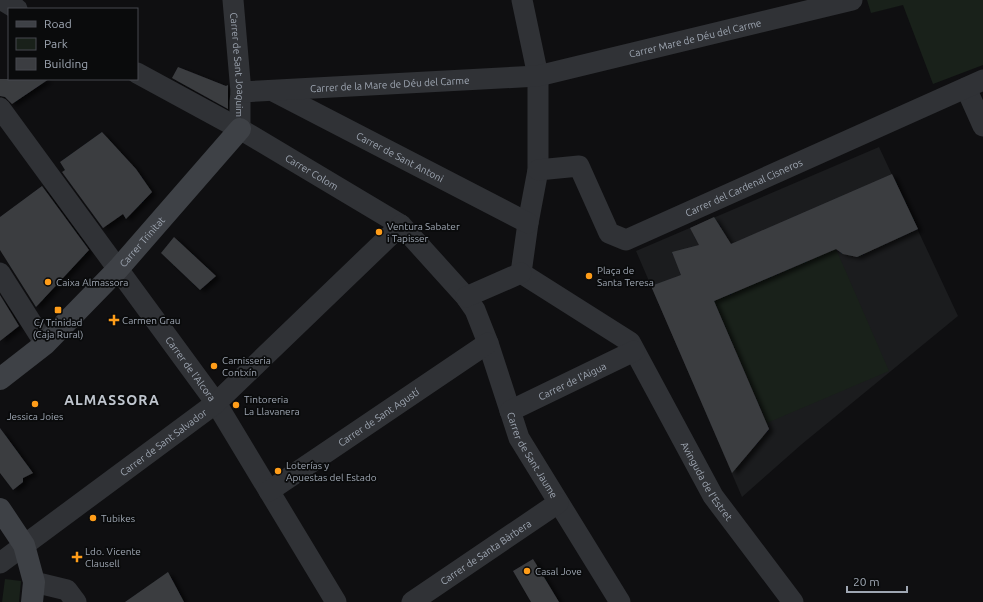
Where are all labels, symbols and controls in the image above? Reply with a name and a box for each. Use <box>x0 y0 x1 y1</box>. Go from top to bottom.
legend <box>8 8 138 80</box>
street label: Carrer de Sant Joaquim <box>229 12 247 117</box>
text: Road <box>44 17 72 30</box>
street label: Carrer Mare de Déu del Carme <box>628 17 762 59</box>
text: Park <box>44 37 68 50</box>
text: Building <box>44 57 88 70</box>
street label: Carrer de la Mare de Déu del Carme <box>310 74 470 94</box>
street label: Carrer de Sant Antoni <box>355 130 445 184</box>
street label: Carrer Colom <box>284 152 340 192</box>
street label: Carrer del Cardenal Cisneros <box>683 156 804 218</box>
street label: Carrer Trinitat <box>117 214 167 269</box>
place label: Ventura Sabater i Tapisser <box>387 221 460 244</box>
marker: Ventura Sabater i Tapisser <box>374 227 384 237</box>
place label: Plaça de Santa Teresa <box>597 265 654 288</box>
marker: Plaça de Santa Teresa <box>584 271 594 281</box>
marker: Caixa Almassora <box>43 277 53 287</box>
place label: Caixa Almassora <box>56 277 129 288</box>
marker: C/ Trinidad (Caja Rural) <box>53 305 63 315</box>
marker: Carmen Grau <box>109 315 119 325</box>
place label: Carmen Grau <box>122 315 180 326</box>
place label: C/ Trinidad (Caja Rural) <box>33 317 83 340</box>
street label: Carrer de l'Alcora <box>164 334 218 403</box>
place label: Carnisseria Contxín <box>222 355 271 378</box>
street label: Carrer de l'Aigua <box>536 360 608 402</box>
marker: Carnisseria Contxín <box>209 361 219 371</box>
street label: Carrer de Sant Agustí <box>336 386 421 448</box>
district label: ALMASSORA <box>64 392 160 408</box>
place label: Tintoreria La Llavanera <box>244 394 300 417</box>
marker: Jessica Joies <box>30 399 40 409</box>
marker: Tintoreria La Llavanera <box>231 400 241 410</box>
street label: Carrer de Sant Salvador <box>118 406 209 478</box>
place label: Jessica Joies <box>7 411 63 422</box>
street label: Carrer de Sant Jaume <box>505 411 560 500</box>
street label: Avinguda de l'Estret <box>679 440 735 523</box>
place label: Loterías y Apuestas del Estado <box>286 460 377 483</box>
marker: Loterías y Apuestas del Estado <box>273 466 283 476</box>
marker: Tubikes <box>88 513 98 523</box>
place label: Tubikes <box>101 513 135 524</box>
street label: Carrer de Santa Bàrbera <box>438 517 533 587</box>
place label: Ldo. Vicente Clausell <box>85 546 141 569</box>
marker: Ldo. Vicente Clausell <box>72 552 82 562</box>
marker: Casal Jove <box>522 566 532 576</box>
place label: Casal Jove <box>535 566 582 577</box>
scale bar <box>847 568 907 594</box>
text: 20 m <box>853 575 880 588</box>

